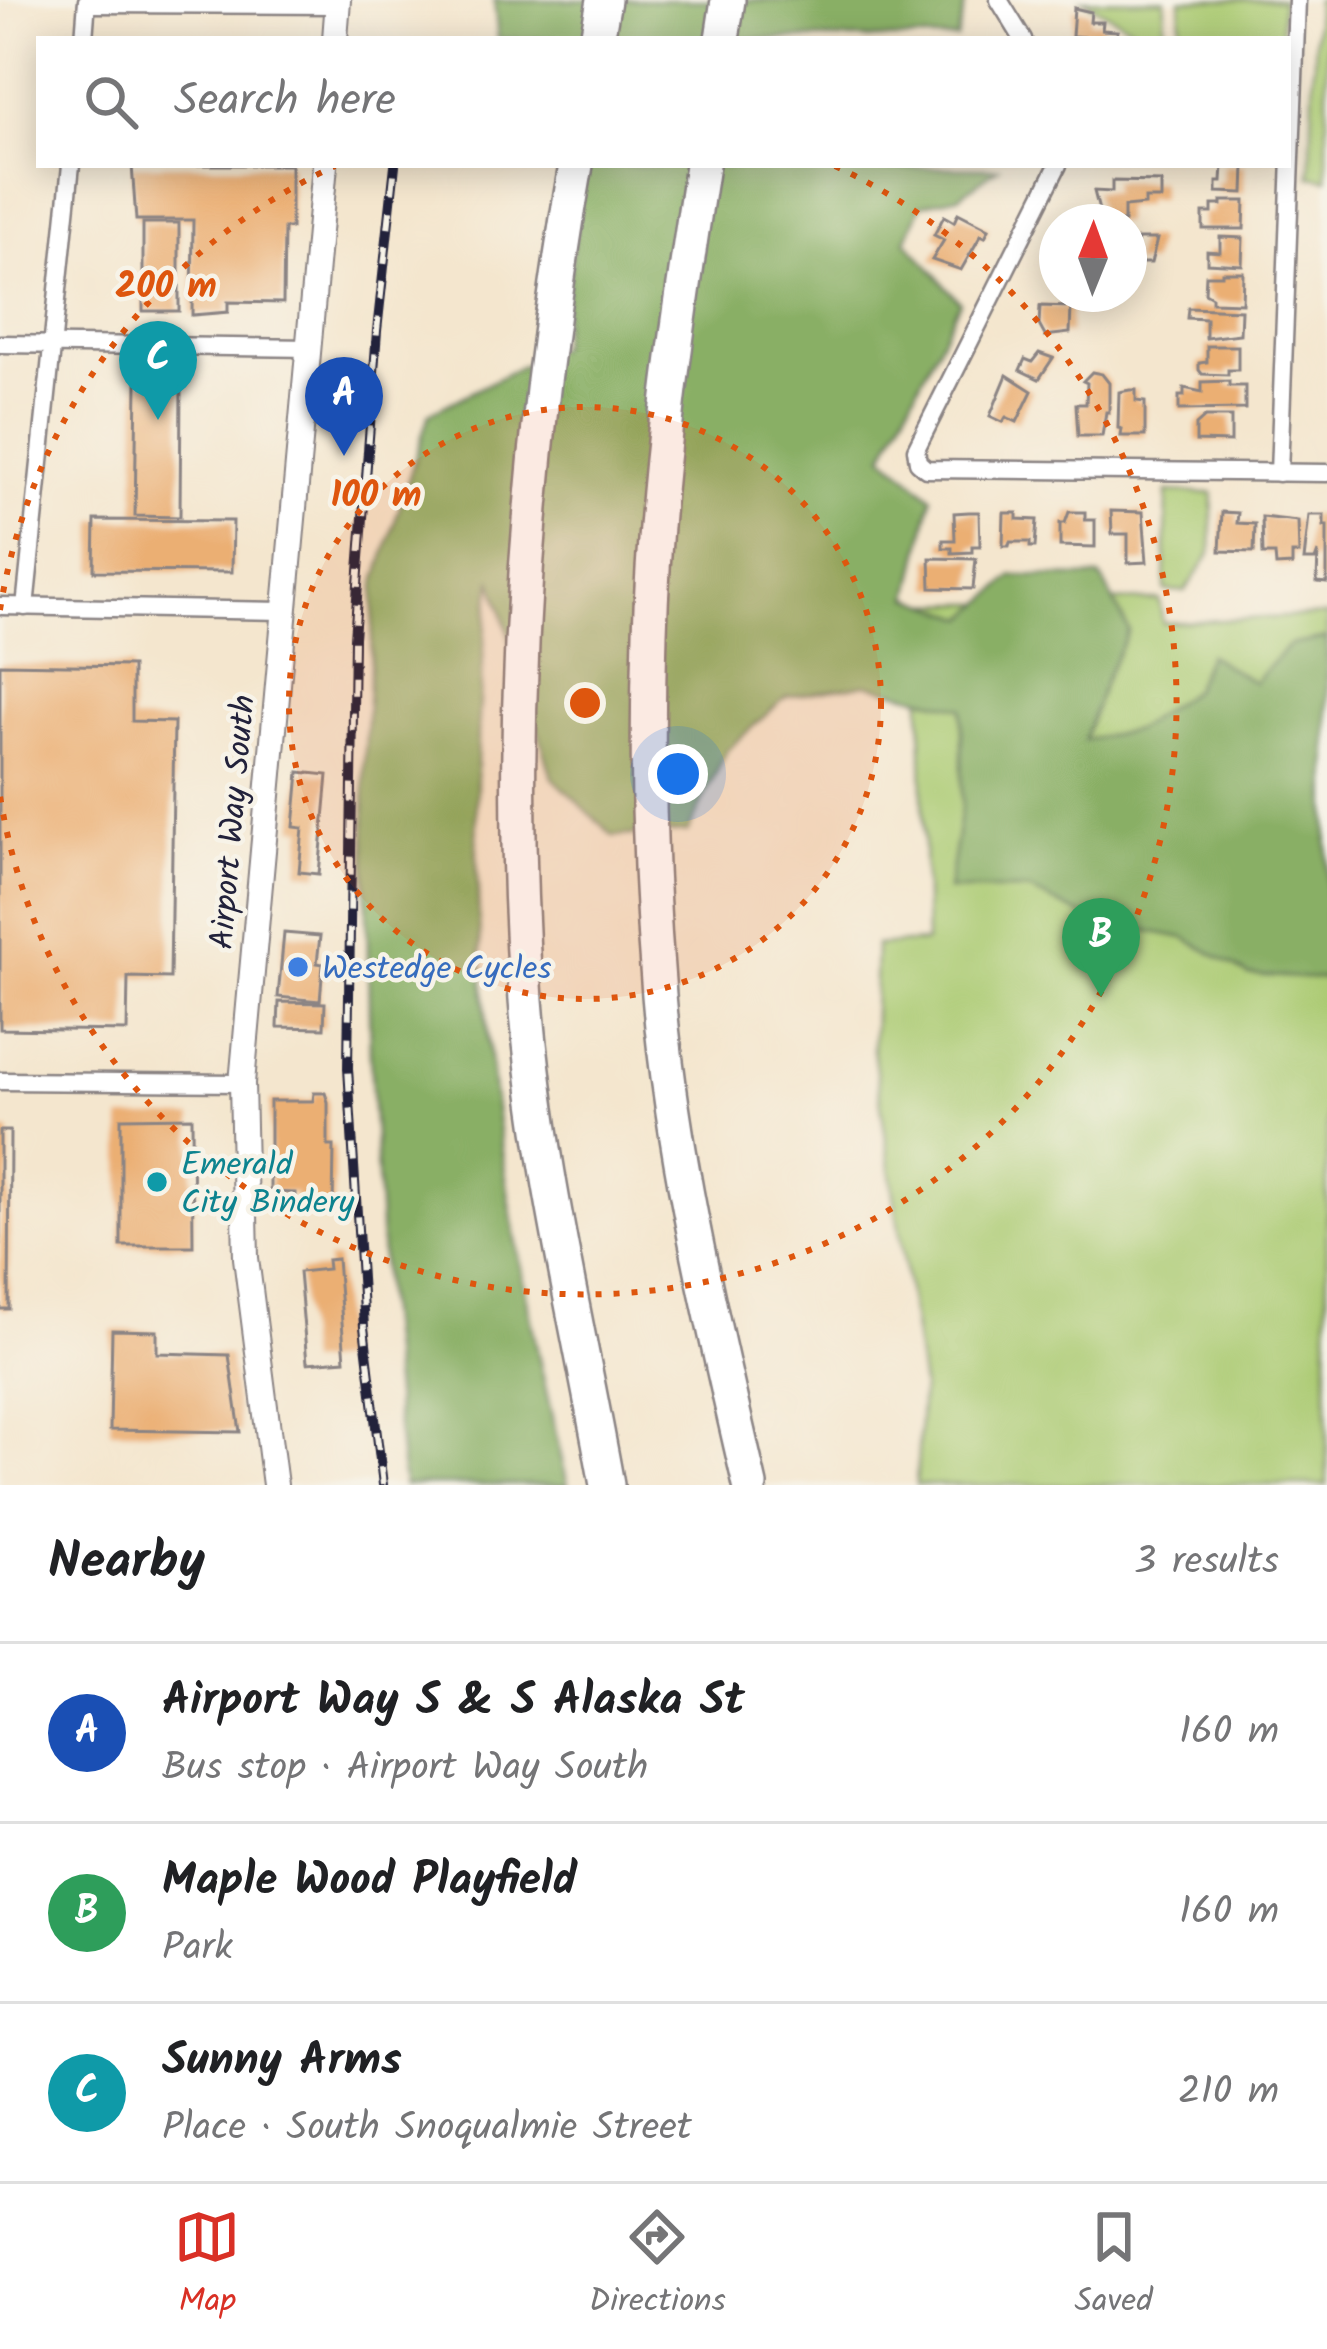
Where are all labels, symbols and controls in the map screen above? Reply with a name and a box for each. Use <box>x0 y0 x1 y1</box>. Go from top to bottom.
search box <box>36 36 1291 168</box>
text: Search here <box>174 66 396 138</box>
icon: search <box>78 69 144 135</box>
north arrow <box>1039 204 1147 312</box>
text: 200 m <box>115 259 217 316</box>
pin: C <box>119 321 197 420</box>
pin: A <box>305 357 383 456</box>
text: 100 m <box>330 468 422 525</box>
centre of rings <box>564 682 606 724</box>
street label: Airport Way South <box>197 693 272 952</box>
your location <box>648 744 708 804</box>
pin: B <box>1062 898 1140 997</box>
place label: Westedge Cycles <box>322 944 551 997</box>
marker: Westedge Cycles <box>285 954 311 980</box>
place label: Emerald City Bindery <box>181 1140 355 1231</box>
marker: Emerald City Bindery <box>144 1169 170 1195</box>
text: Nearby <box>48 1523 205 1604</box>
text: 3 results <box>1134 1532 1279 1594</box>
text: Airport Way S & S Alaska St <box>162 1666 745 1738</box>
text: A <box>75 1702 99 1764</box>
text: 160 m <box>1179 1702 1279 1764</box>
text: Bus stop · Airport Way South <box>162 1738 648 1800</box>
text: Maple Wood Playfield <box>162 1846 577 1918</box>
text: B <box>75 1882 99 1944</box>
text: 160 m <box>1179 1882 1279 1944</box>
text: Park <box>162 1918 233 1980</box>
text: Sunny Arms <box>162 2026 402 2098</box>
text: C <box>75 2062 99 2124</box>
text: 210 m <box>1178 2062 1279 2124</box>
text: Place · South Snoqualmie Street <box>162 2098 692 2160</box>
tab: Map <box>174 2204 240 2329</box>
tab: Directions <box>589 2204 726 2329</box>
tab: Saved <box>1074 2204 1153 2329</box>

